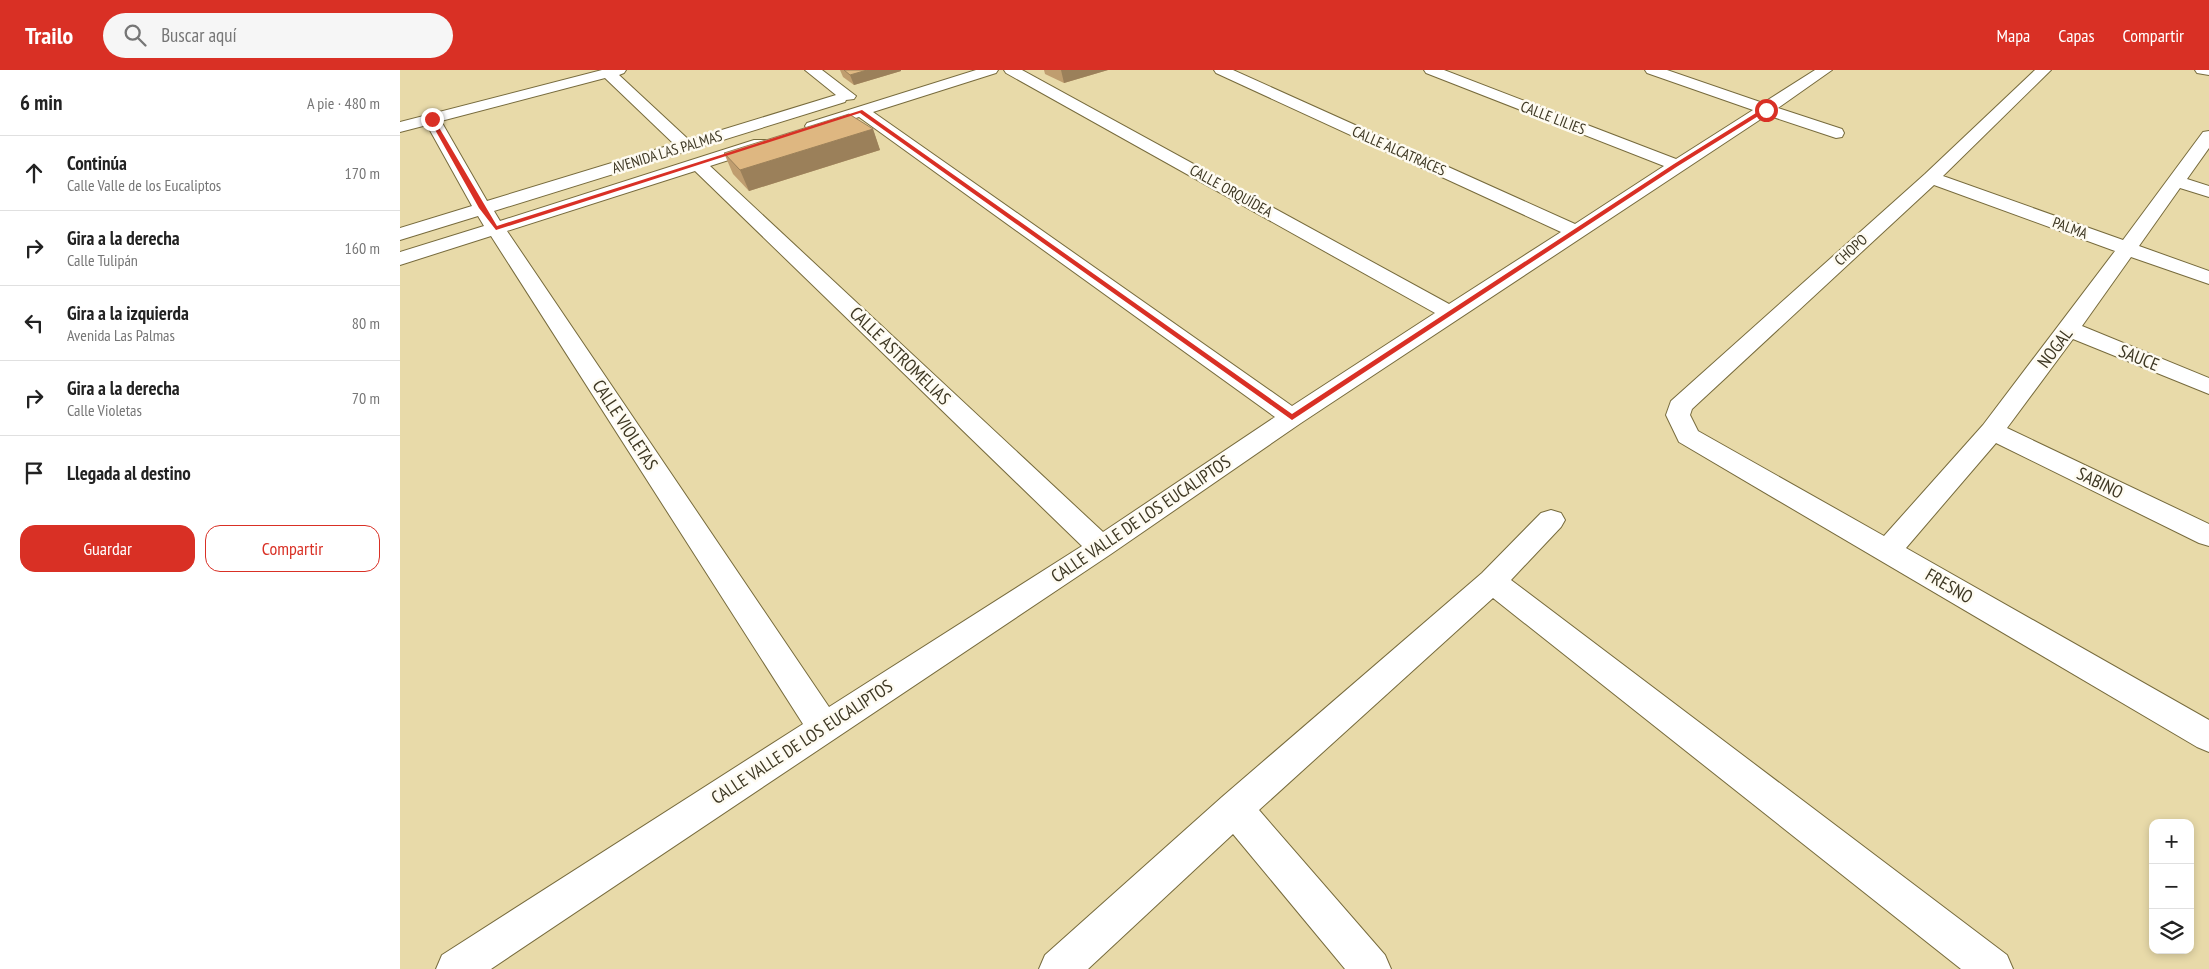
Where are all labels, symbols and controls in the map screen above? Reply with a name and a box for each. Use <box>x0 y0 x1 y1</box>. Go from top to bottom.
search box <box>103 13 453 58</box>
text: Trailo <box>25 20 73 51</box>
icon: search <box>121 21 149 49</box>
text: Buscar aquí <box>161 23 237 47</box>
text: Mapa <box>1997 24 2030 47</box>
text: Capas <box>2058 24 2095 47</box>
text: Compartir <box>2123 24 2184 47</box>
text: 6 min <box>20 89 62 116</box>
text: A pie · 480 m <box>307 93 380 113</box>
street label: CALLE LILIES <box>1518 96 1588 139</box>
route start <box>1755 99 1778 122</box>
route end <box>421 108 444 131</box>
street label: CALLE ALCATRACES <box>1349 121 1449 180</box>
street label: AVENIDA LAS PALMAS <box>609 126 724 177</box>
text: Continúa <box>67 151 127 175</box>
icon: ahead <box>20 159 48 187</box>
street label: CALLE ORQUÍDEA <box>1187 160 1277 222</box>
text: 170 m <box>345 163 380 183</box>
text: Calle Valle de los Eucaliptos <box>67 175 221 195</box>
street label: PALMA <box>2050 212 2091 243</box>
text: Gira a la derecha <box>67 226 180 250</box>
street label: CHOPO <box>1830 230 1871 269</box>
icon: right <box>20 234 48 262</box>
text: 160 m <box>345 238 380 258</box>
text: Calle Tulipán <box>67 250 138 270</box>
text: Gira a la izquierda <box>67 301 189 325</box>
street label: CALLE ASTROMELIAS <box>845 302 956 410</box>
icon: left <box>20 309 48 337</box>
text: 80 m <box>352 313 380 333</box>
street label: NOGAL <box>2032 323 2077 372</box>
text: Avenida Las Palmas <box>67 325 175 345</box>
street label: SAUCE <box>2116 339 2163 376</box>
street label: CALLE VIOLETAS <box>588 375 663 475</box>
text: Gira a la derecha <box>67 376 180 400</box>
icon: right <box>20 384 48 412</box>
text: 70 m <box>352 388 380 408</box>
text: Calle Violetas <box>67 400 142 420</box>
street label: CALLE VALLE DE LOS EUCALIPTOS <box>1047 450 1235 587</box>
icon: arrive <box>20 459 48 487</box>
text: Llegada al destino <box>67 461 191 485</box>
street label: SABINO <box>2073 462 2127 504</box>
button: Guardar <box>20 525 195 572</box>
button: Compartir <box>205 525 380 572</box>
street label: FRESNO <box>1921 563 1977 608</box>
street label: CALLE VALLE DE LOS EUCALIPTOS <box>707 674 897 809</box>
map controls <box>2149 819 2194 954</box>
button: + <box>2149 819 2194 864</box>
button: − <box>2149 864 2194 909</box>
button: layers <box>2149 909 2194 954</box>

